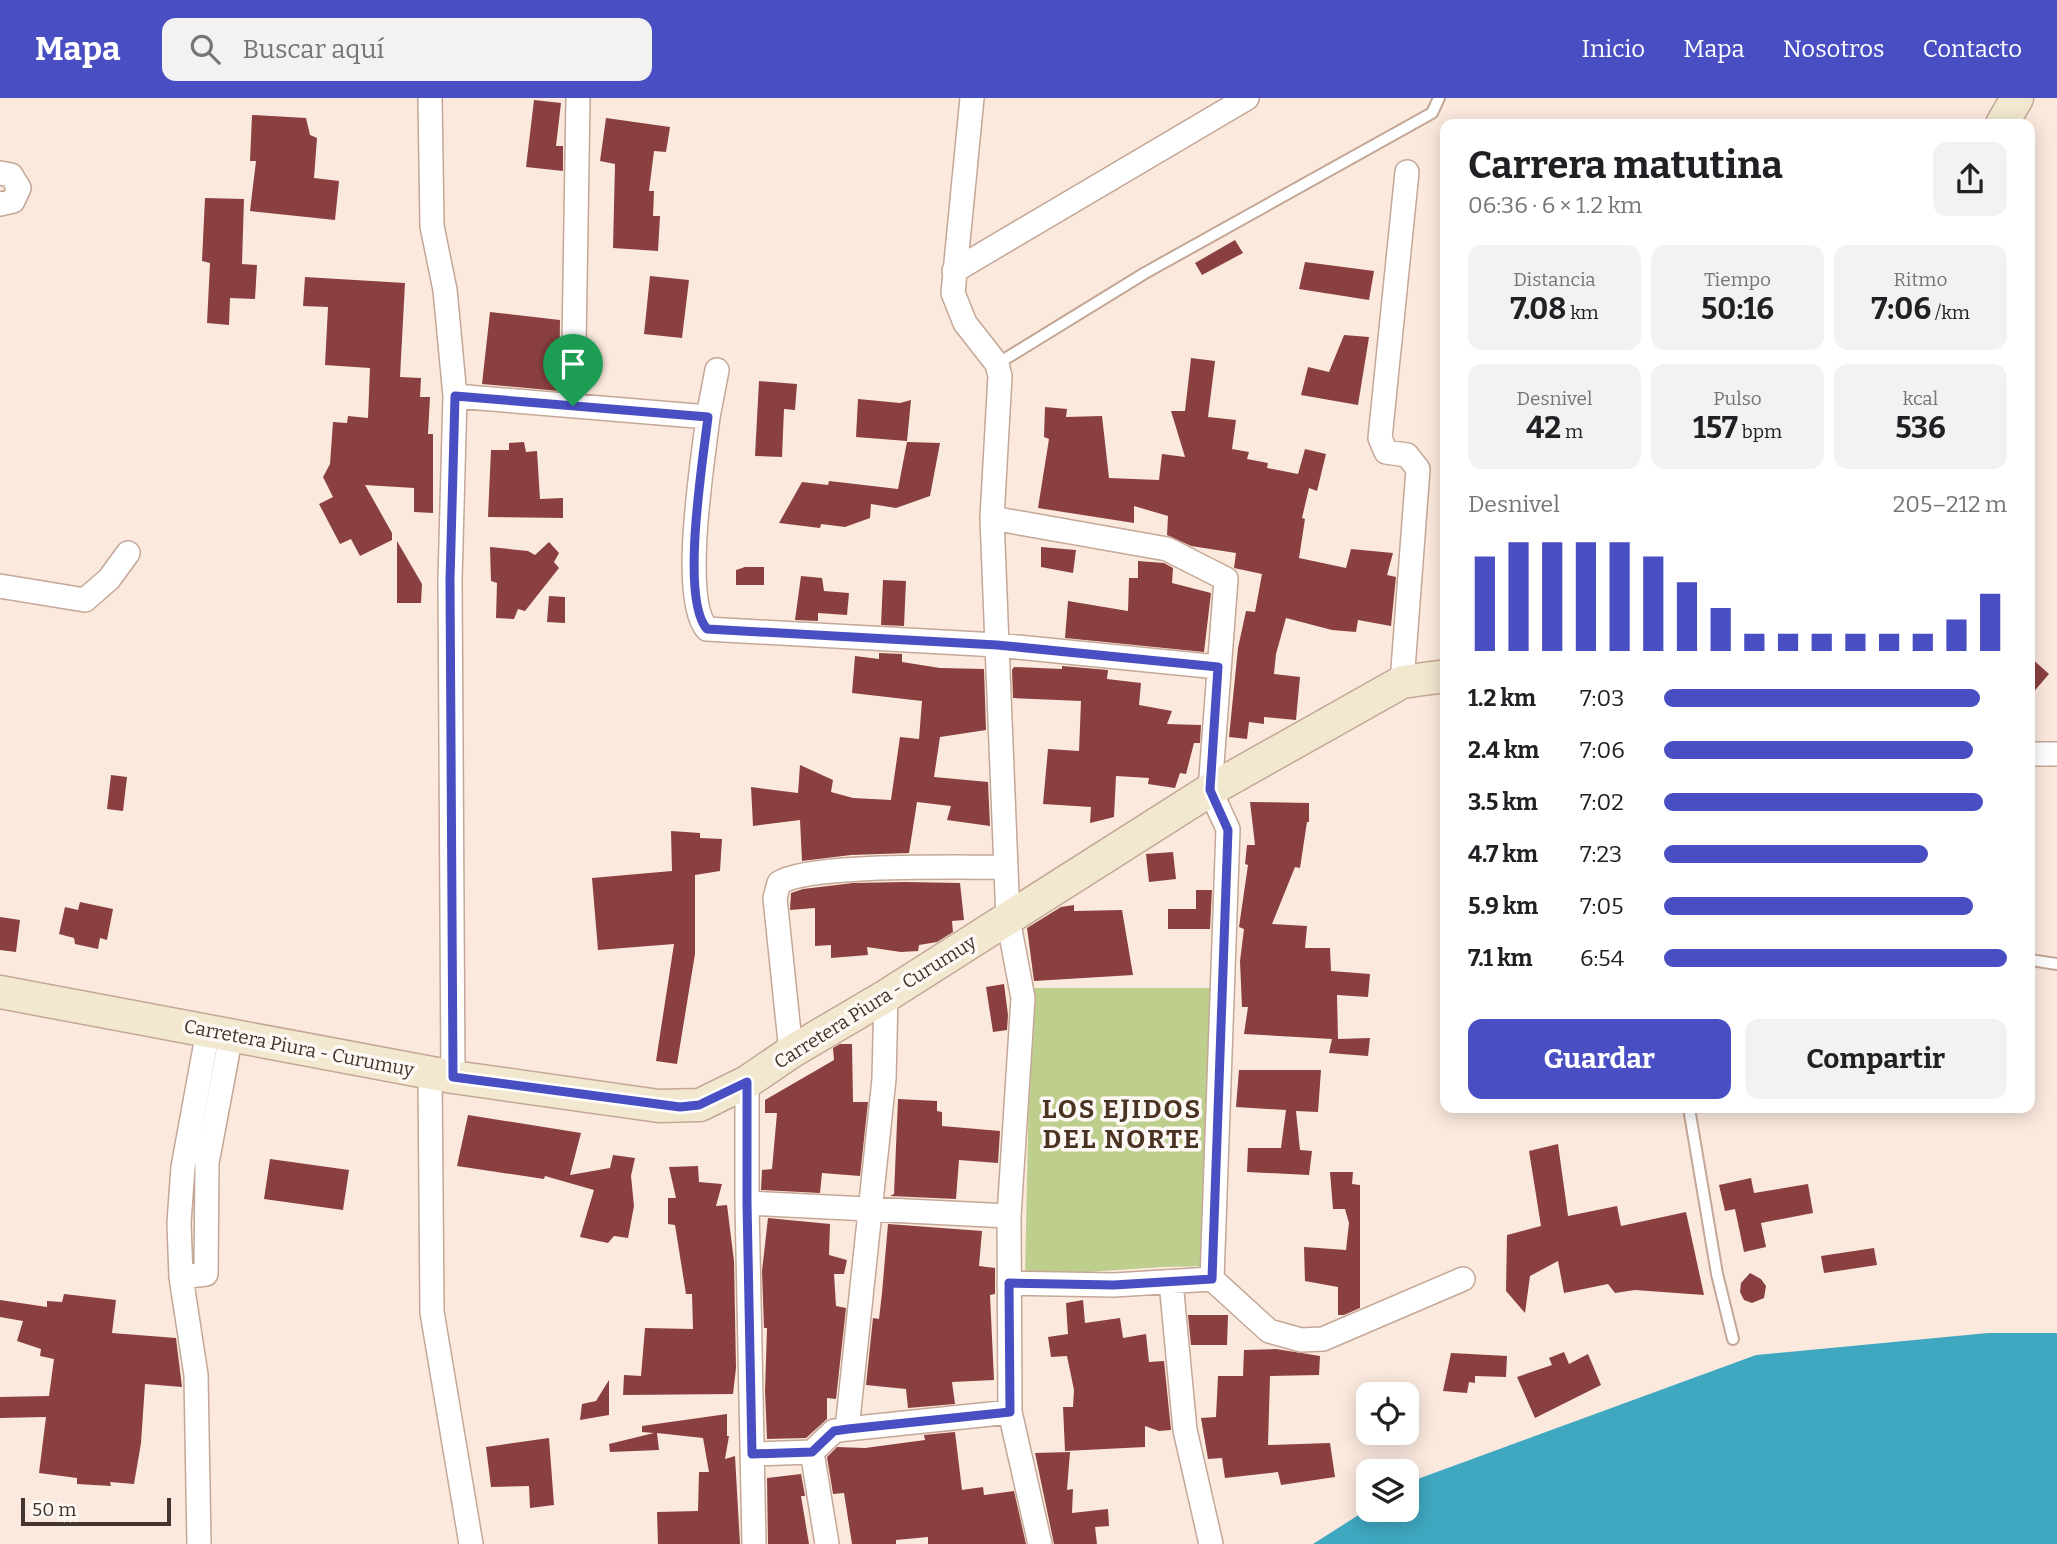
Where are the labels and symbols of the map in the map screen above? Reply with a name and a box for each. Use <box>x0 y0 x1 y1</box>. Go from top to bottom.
pin <box>543 334 603 406</box>
street label: Carretera Piura - Curumuy <box>770 930 981 1074</box>
street label: Carretera Piura - Curumuy <box>182 1014 417 1082</box>
district label: LOS EJIDOS DEL NORTE <box>1042 1094 1202 1155</box>
scale bar <box>21 1495 172 1527</box>

